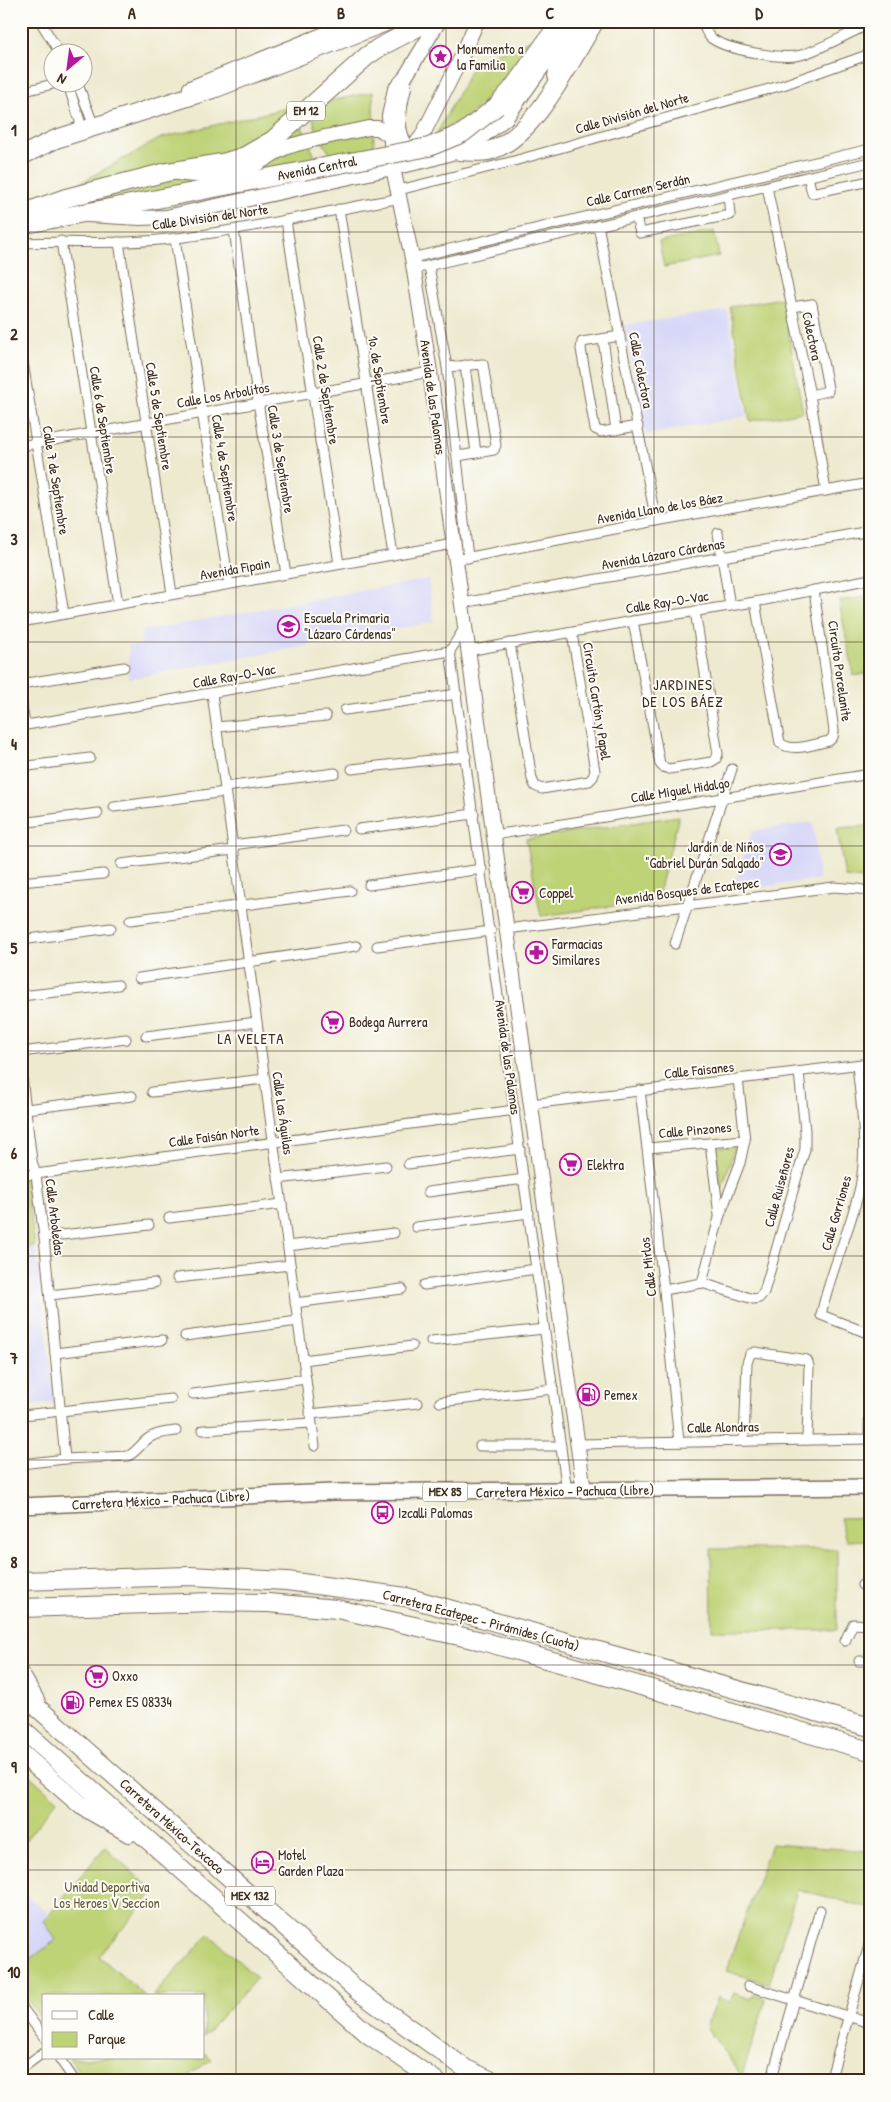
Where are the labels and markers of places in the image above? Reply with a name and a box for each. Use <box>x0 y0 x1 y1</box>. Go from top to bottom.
place label: Monumento a la Familia <box>457 39 524 74</box>
place icon: Monumento a la Familia <box>429 45 453 69</box>
place label: Escuela Primaria "Lázaro Cárdenas" <box>304 608 396 643</box>
school or university icon: Escuela Primaria "Lázaro Cárdenas" <box>276 614 300 638</box>
place label: Jardín de Niños "Gabriel Durán Salgado" <box>645 837 764 873</box>
school or university icon: Jardín de Niños "Gabriel Durán Salgado" <box>768 843 792 867</box>
supermarket icon: Coppel <box>511 881 535 905</box>
place label: Coppel <box>539 883 574 903</box>
place label: Farmacias Similares <box>551 934 603 969</box>
pharmacy icon: Farmacias Similares <box>524 940 548 964</box>
supermarket icon: Bodega Aurrera <box>321 1010 345 1034</box>
place label: Bodega Aurrera <box>349 1012 428 1032</box>
supermarket icon: Elektra <box>559 1153 583 1177</box>
place label: Elektra <box>587 1155 624 1174</box>
fuel station icon: Pemex <box>576 1383 600 1407</box>
place label: Pemex <box>604 1385 638 1404</box>
bus stop icon: Izcalli Palomas <box>370 1501 394 1525</box>
place label: Izcalli Palomas <box>398 1503 473 1522</box>
supermarket icon: Oxxo <box>84 1664 108 1688</box>
place label: Oxxo <box>112 1666 138 1685</box>
fuel station icon: Pemex ES 08334 <box>61 1690 85 1714</box>
place label: Pemex ES 08334 <box>89 1692 172 1711</box>
place label: Motel Garden Plaza <box>278 1845 344 1880</box>
hotel icon: Motel Garden Plaza <box>250 1851 274 1875</box>

